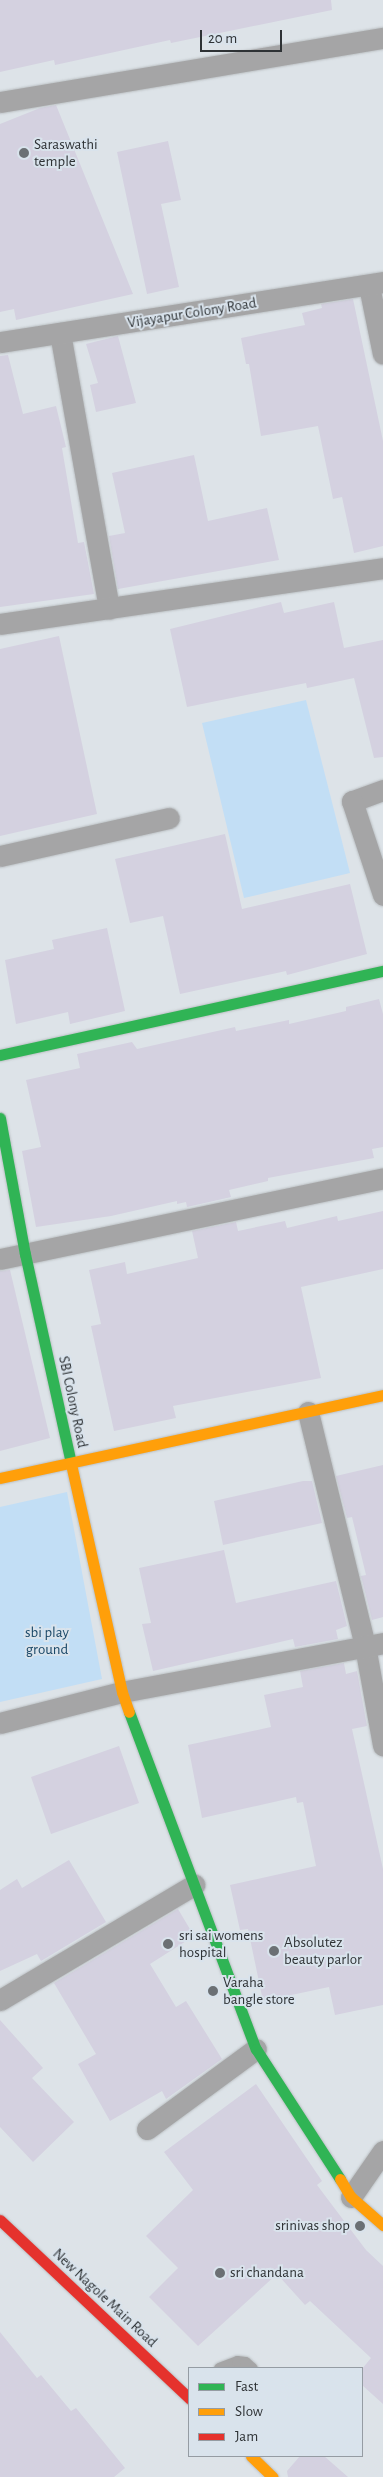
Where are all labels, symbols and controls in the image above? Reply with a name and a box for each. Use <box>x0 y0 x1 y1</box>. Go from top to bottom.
scale bar <box>203 20 286 52</box>
text: 20 m <box>208 31 237 46</box>
place label: Saraswathi temple <box>34 135 98 170</box>
marker: Saraswathi temple <box>18 147 30 159</box>
street label: Vijayapur Colony Road <box>126 294 258 332</box>
street label: SBI Colony Road <box>54 1354 92 1450</box>
park label: sbi play ground <box>25 1623 69 1658</box>
place label: sri sai womens hospital <box>179 1926 263 1961</box>
place label: Absolutez beauty parlor <box>284 1933 362 1968</box>
marker: sri sai womens hospital <box>161 1937 175 1951</box>
marker: Absolutez beauty parlor <box>268 1945 280 1957</box>
place label: Varaha bangle store <box>223 1973 295 2008</box>
marker: Varaha bangle store <box>207 1985 219 1997</box>
place label: srinivas shop <box>275 2217 350 2235</box>
marker: srinivas shop <box>354 2220 366 2232</box>
street label: New Nagole Main Road <box>49 2245 161 2351</box>
place label: sri chandana <box>230 2264 304 2282</box>
marker: sri chandana <box>214 2267 226 2279</box>
legend <box>188 2367 363 2457</box>
text: Fast <box>235 2379 258 2394</box>
text: Slow <box>235 2404 263 2419</box>
text: Jam <box>235 2429 258 2444</box>

